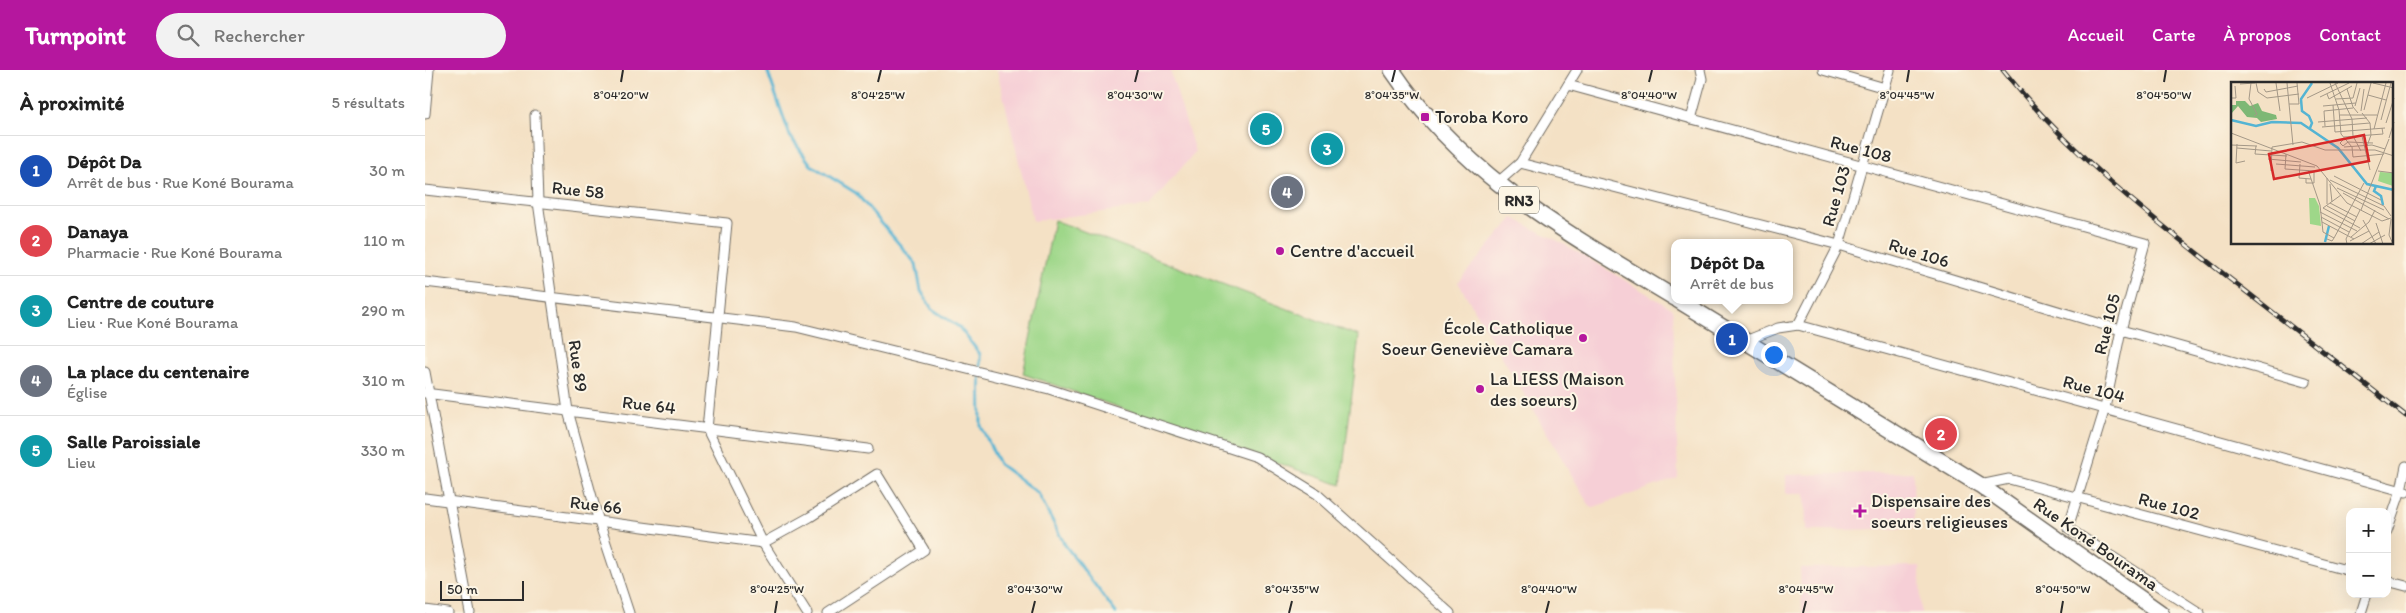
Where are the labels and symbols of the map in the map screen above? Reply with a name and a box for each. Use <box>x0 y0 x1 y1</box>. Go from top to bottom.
inset map <box>2231 82 2393 245</box>
text: 8°04'20"W <box>593 88 649 102</box>
text: 8°04'25"W <box>851 88 905 102</box>
text: 8°04'30"W <box>1107 88 1163 102</box>
text: 8°04'35"W <box>1365 88 1419 102</box>
text: 8°04'40"W <box>1621 88 1677 102</box>
text: 8°04'45"W <box>1879 88 1935 102</box>
text: 8°04'50"W <box>2136 88 2192 102</box>
place label: Toroba Koro <box>1435 106 1528 128</box>
pin: 5 <box>1250 110 1282 148</box>
marker: Toroba Koro <box>1419 111 1431 123</box>
pin: 3 <box>1311 130 1343 168</box>
street label: Rue 108 <box>1828 130 1894 168</box>
street label: Rue 103 <box>1817 163 1855 229</box>
pin: 4 <box>1271 173 1303 211</box>
street label: Rue 58 <box>551 176 606 204</box>
road number: RN3 <box>1499 186 1539 214</box>
street label: Rue 106 <box>1886 233 1952 273</box>
place label: Centre d'accueil <box>1290 240 1414 262</box>
marker: Centre d'accueil <box>1274 245 1286 257</box>
street label: Rue 105 <box>2089 291 2125 357</box>
place label: École Catholique Soeur Geneviève Camara <box>1382 317 1574 360</box>
pin: 1 <box>1716 320 1748 358</box>
marker: École Catholique Soeur Geneviève Camara <box>1577 332 1589 344</box>
street label: Rue 89 <box>563 338 593 394</box>
your location <box>1761 342 1787 368</box>
place label: La LIESS (Maison des soeurs) <box>1490 368 1624 411</box>
street label: Rue 104 <box>2060 370 2128 408</box>
marker: La LIESS (Maison des soeurs) <box>1474 383 1486 395</box>
street label: Rue 64 <box>621 391 677 419</box>
pin: 2 <box>1925 415 1957 453</box>
street label: Rue 102 <box>2136 487 2202 525</box>
place label: Dispensaire des soeurs religieuses <box>1871 490 2008 533</box>
street label: Rue 66 <box>569 491 623 519</box>
street label: Rue Koné Bourama <box>2029 493 2163 596</box>
marker: Dispensaire des soeurs religieuses <box>1853 504 1867 518</box>
scale bar <box>440 578 524 601</box>
text: 8°04'25"W <box>750 582 804 596</box>
text: 8°04'30"W <box>1007 582 1063 596</box>
text: 8°04'35"W <box>1265 582 1319 596</box>
text: 8°04'40"W <box>1521 582 1577 596</box>
text: 8°04'45"W <box>1778 582 1834 596</box>
text: 8°04'50"W <box>2035 582 2091 596</box>

